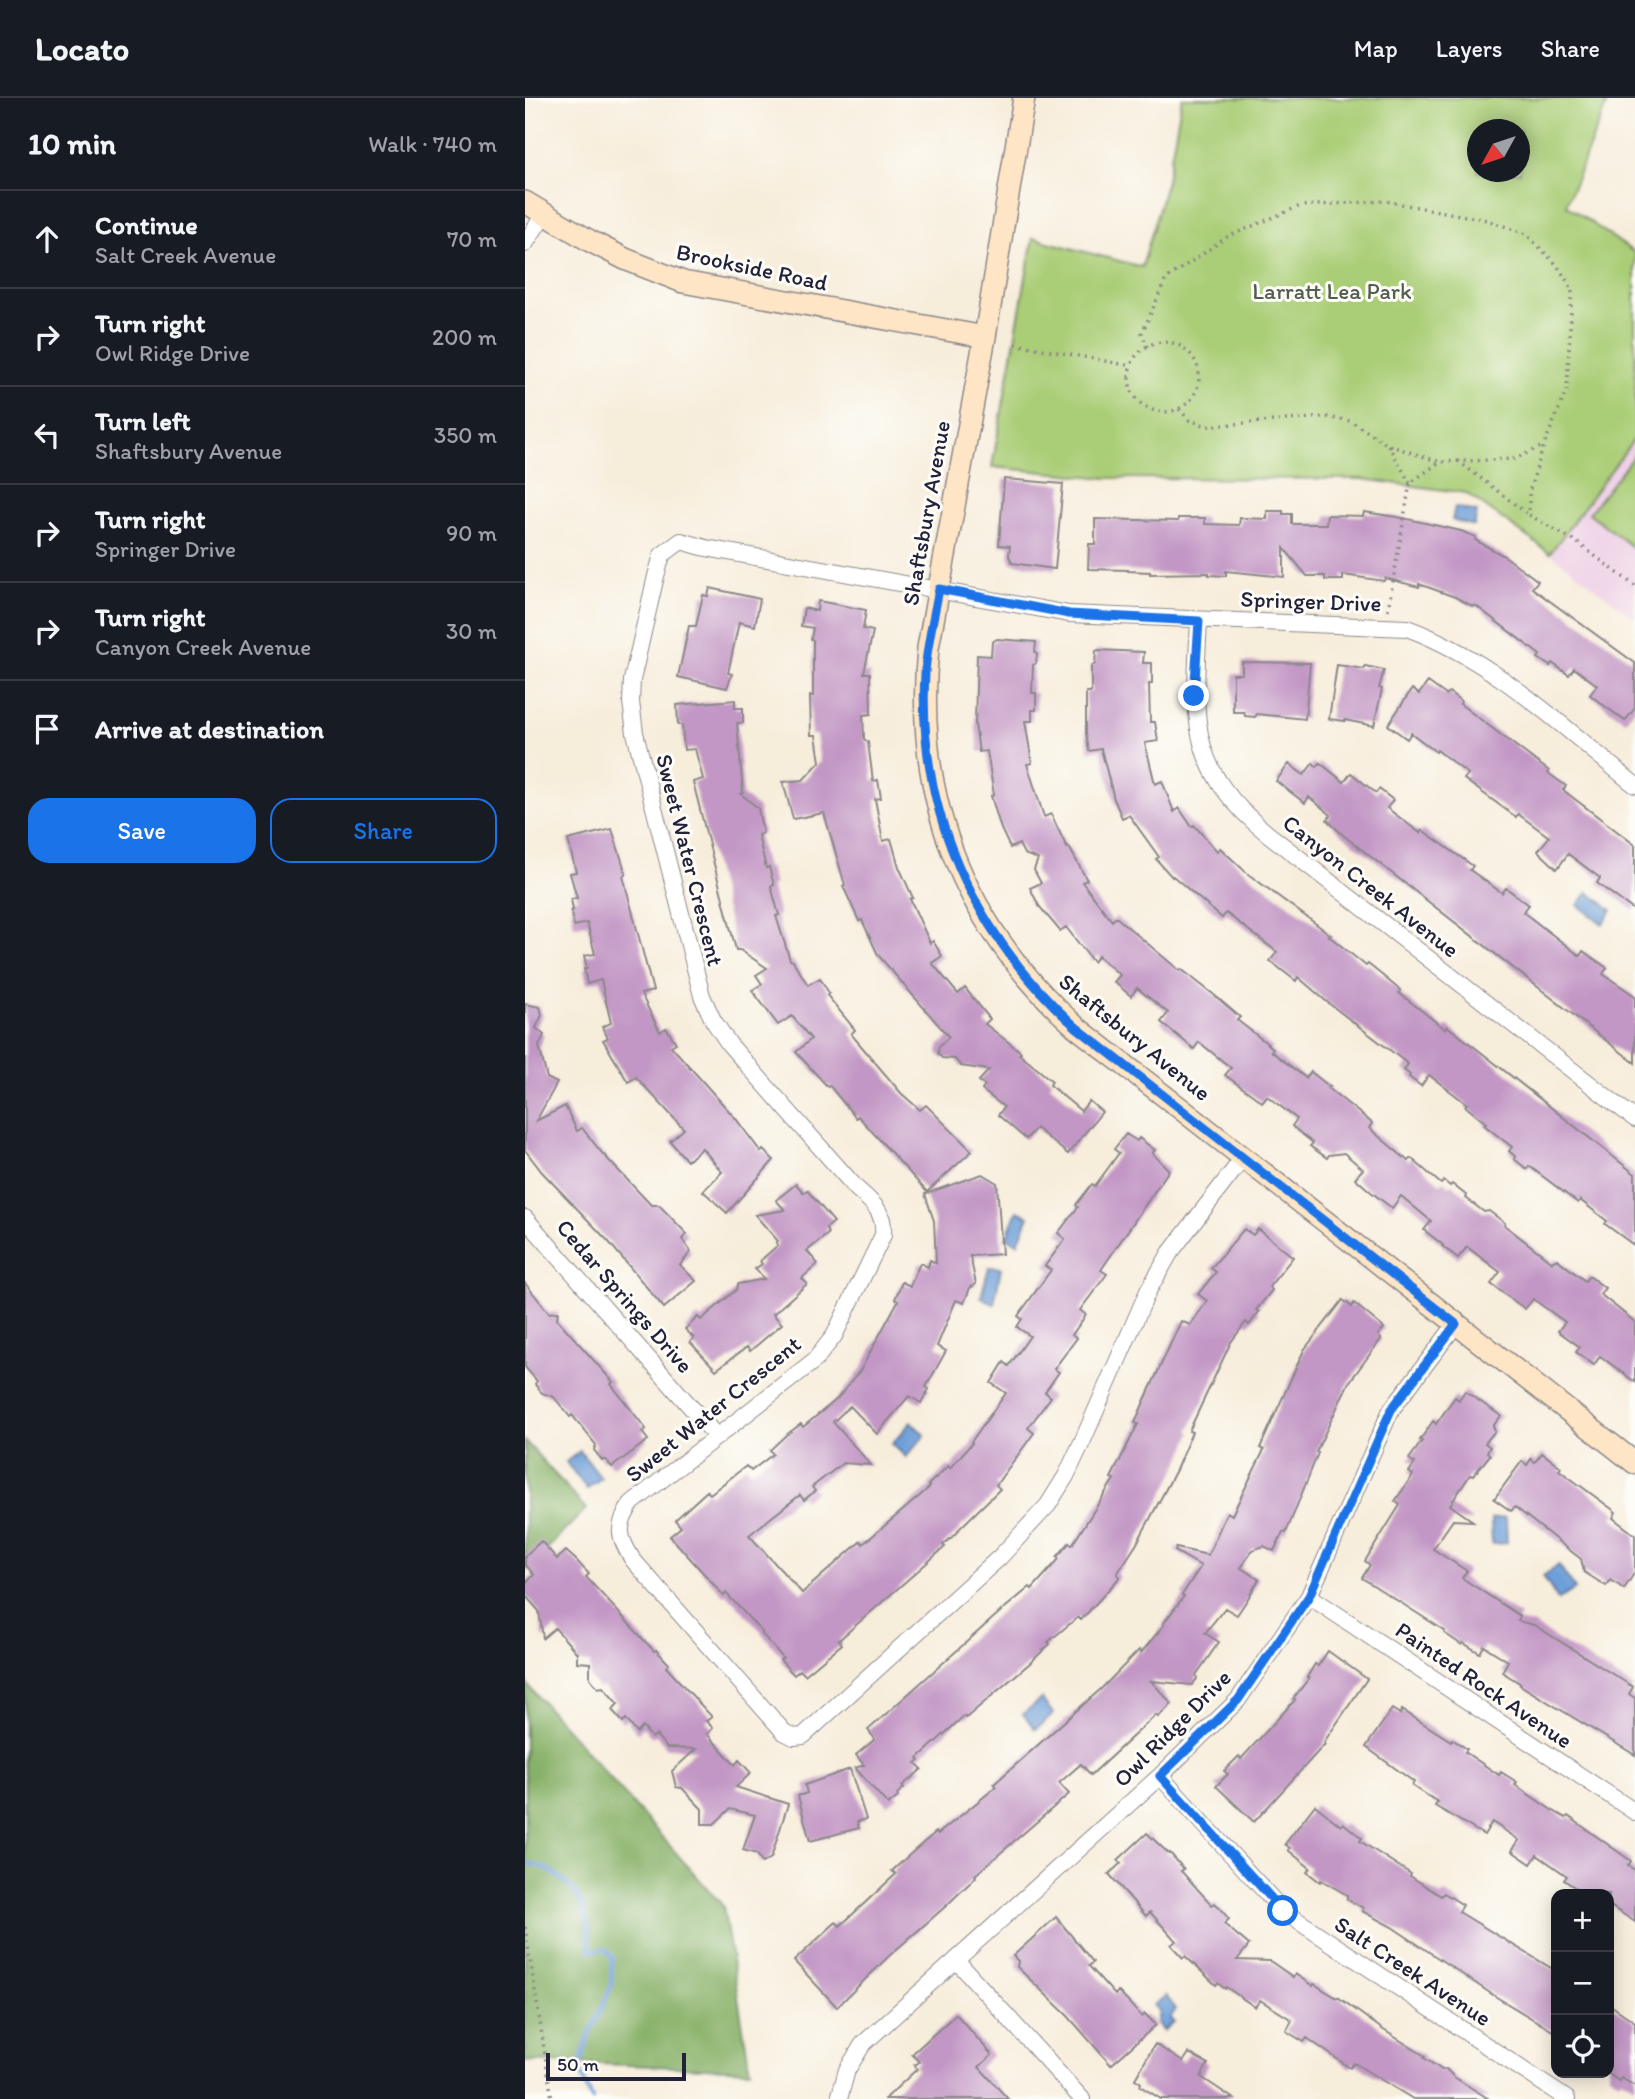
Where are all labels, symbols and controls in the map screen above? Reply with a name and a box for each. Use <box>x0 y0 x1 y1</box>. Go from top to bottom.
text: Locato <box>35 29 129 68</box>
text: Map <box>1354 34 1398 63</box>
text: Layers <box>1436 34 1503 63</box>
text: Share <box>1541 34 1600 63</box>
north arrow <box>1467 119 1530 182</box>
text: 10 min <box>28 125 116 162</box>
text: Walk · 740 m <box>368 130 497 158</box>
text: Continue <box>95 209 198 241</box>
icon: ahead <box>28 220 66 258</box>
text: 70 m <box>447 225 497 253</box>
street label: Brookside Road <box>674 237 830 297</box>
text: Salt Creek Avenue <box>95 241 276 269</box>
park label: Larratt Lea Park <box>1252 277 1412 305</box>
text: Turn right <box>95 307 206 339</box>
icon: right <box>28 318 66 356</box>
text: 200 m <box>432 323 497 351</box>
text: Owl Ridge Drive <box>95 339 250 367</box>
text: Turn left <box>95 405 191 437</box>
icon: left <box>28 416 66 454</box>
street label: Shaftsbury Avenue <box>896 418 956 608</box>
text: 350 m <box>434 421 497 449</box>
text: Shaftsbury Avenue <box>95 437 282 465</box>
text: Turn right <box>95 503 206 535</box>
icon: right <box>28 514 66 552</box>
text: 90 m <box>446 519 497 547</box>
text: Springer Drive <box>95 535 236 563</box>
street label: Springer Drive <box>1240 585 1382 617</box>
text: Turn right <box>95 601 206 633</box>
icon: right <box>28 612 66 650</box>
text: 30 m <box>446 617 497 645</box>
text: Canyon Creek Avenue <box>95 633 311 661</box>
route end <box>1178 680 1209 711</box>
icon: arrive <box>28 710 66 748</box>
text: Arrive at destination <box>95 713 324 745</box>
street label: Sweet Water Crescent <box>650 751 730 969</box>
button: Save <box>28 798 256 863</box>
button: Share <box>270 798 497 863</box>
street label: Canyon Creek Avenue <box>1277 808 1465 964</box>
street label: Shaftsbury Avenue <box>1053 967 1217 1107</box>
street label: Cedar Springs Drive <box>551 1213 699 1379</box>
street label: Sweet Water Crescent <box>620 1330 807 1488</box>
street label: Painted Rock Avenue <box>1390 1616 1578 1754</box>
street label: Owl Ridge Drive <box>1107 1663 1237 1793</box>
map controls <box>1551 1889 1614 2078</box>
button: + <box>1551 1889 1614 1952</box>
route start <box>1267 1895 1298 1926</box>
street label: Salt Creek Avenue <box>1329 1910 1497 2032</box>
button: − <box>1551 1952 1614 2015</box>
button: locate <box>1551 2015 1614 2078</box>
scale bar <box>546 2050 686 2082</box>
text: 50 m <box>557 2053 599 2076</box>

